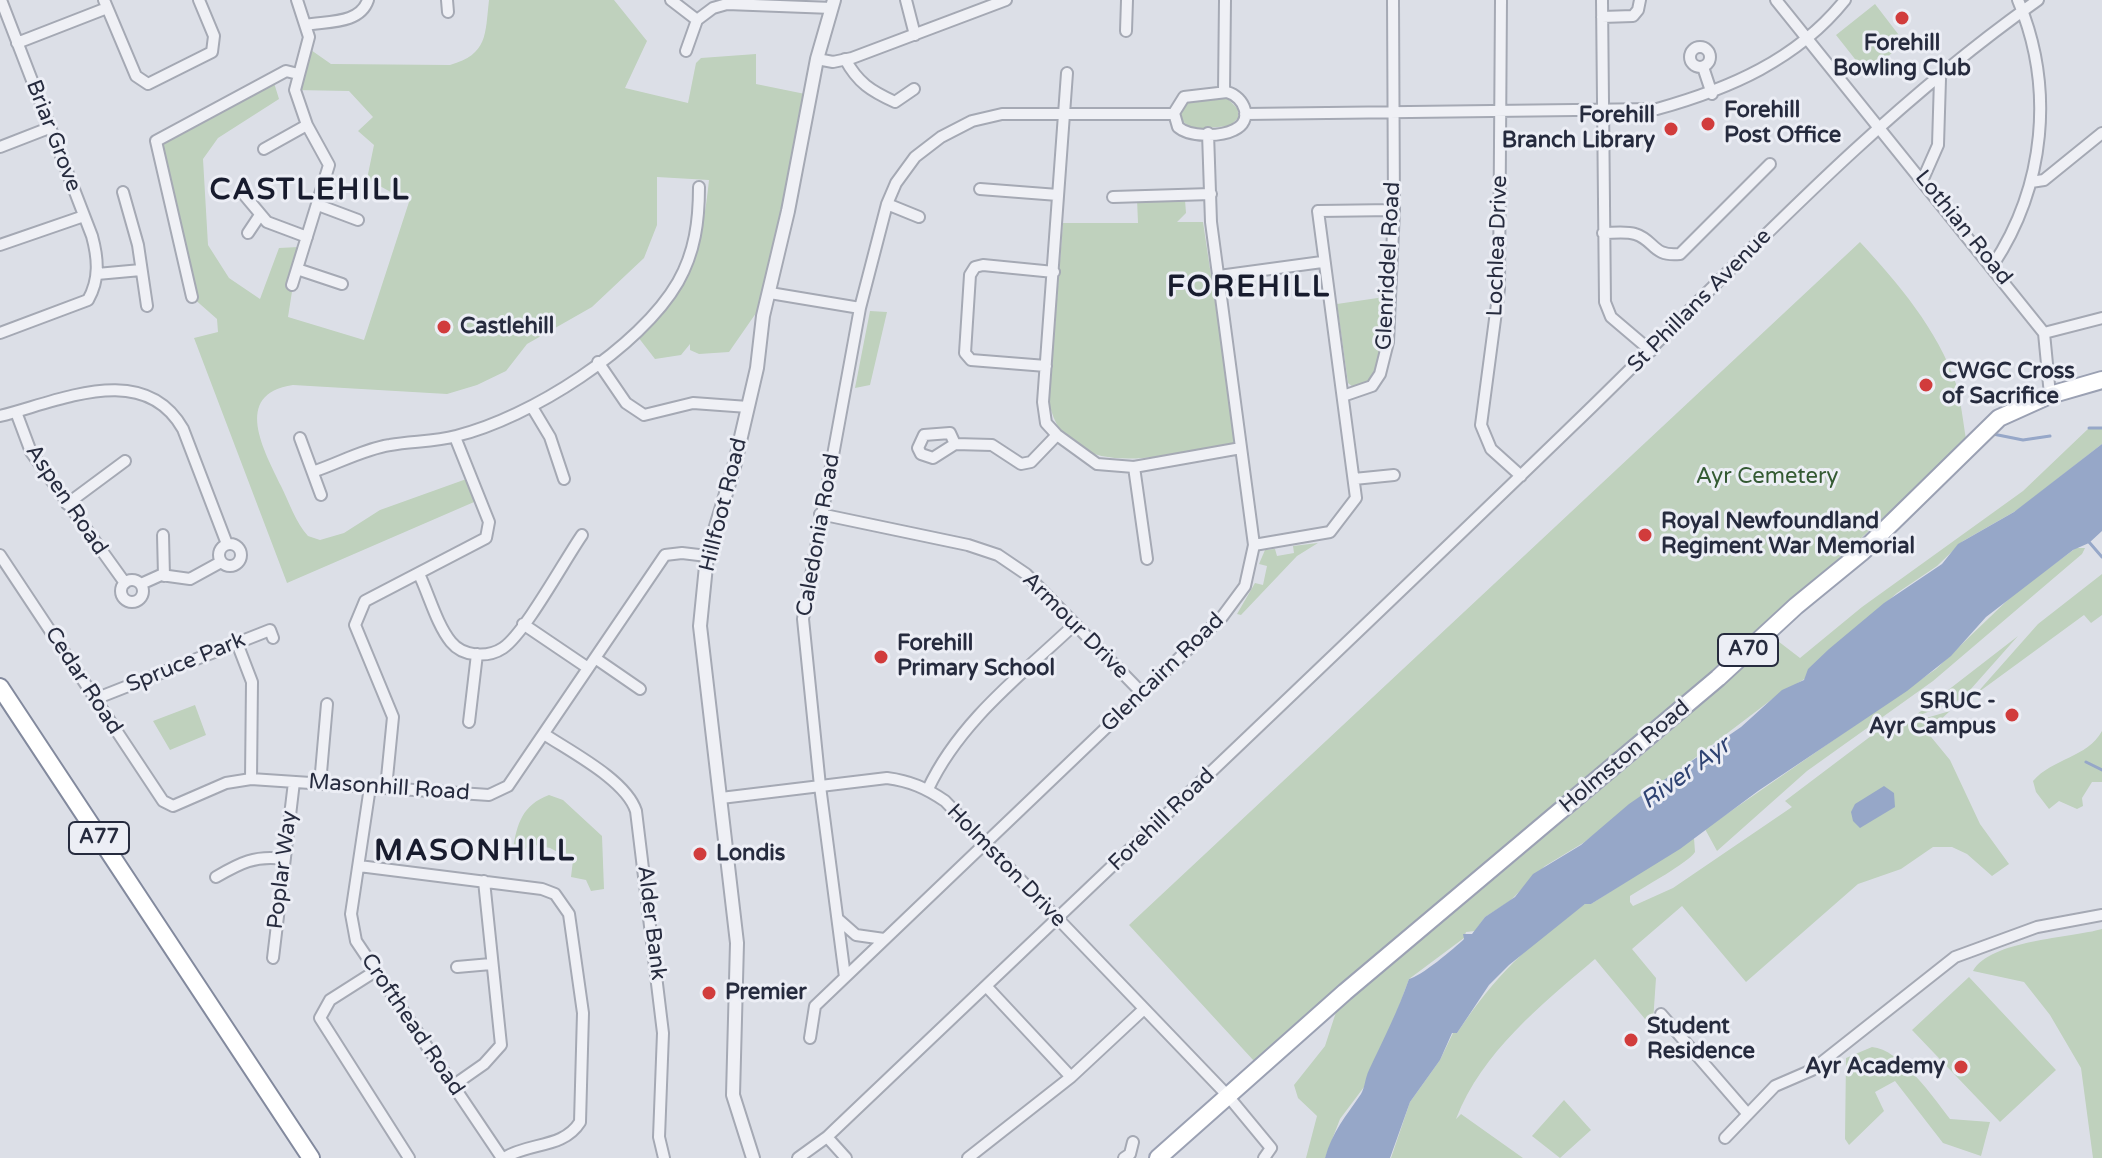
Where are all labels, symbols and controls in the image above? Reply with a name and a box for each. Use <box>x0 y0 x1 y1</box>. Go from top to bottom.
marker: Forehill Bowling Club <box>1893 9 1911 27</box>
place label: Forehill Bowling Club <box>1833 31 1971 82</box>
street label: Briar Grove <box>20 76 86 196</box>
place label: Forehill Post Office <box>1724 98 1841 150</box>
place label: Forehill Branch Library <box>1502 103 1655 154</box>
marker: Forehill Post Office <box>1699 115 1717 133</box>
marker: Forehill Branch Library <box>1662 120 1680 138</box>
street label: Lothian Road <box>1909 165 2017 291</box>
district label: CASTLEHILL <box>209 173 411 209</box>
street label: Lochlea Drive <box>1482 175 1514 317</box>
street label: Glenriddel Road <box>1371 181 1407 351</box>
street label: St Phillans Avenue <box>1623 224 1777 378</box>
district label: FOREHILL <box>1167 270 1331 306</box>
place label: Castlehill <box>460 314 554 340</box>
marker: Castlehill <box>435 318 453 336</box>
place label: CWGC Cross of Sacrifice <box>1942 359 2075 410</box>
marker: CWGC Cross of Sacrifice <box>1917 376 1935 394</box>
street label: Hillfoot Road <box>695 436 753 574</box>
street label: Aspen Road <box>19 440 113 560</box>
street label: Caledonia Road <box>792 451 846 619</box>
park label: Ayr Cemetery <box>1696 464 1838 490</box>
place label: Royal Newfoundland Regiment War Memorial <box>1661 509 1915 560</box>
marker: Royal Newfoundland Regiment War Memorial <box>1636 526 1654 544</box>
street label: Armour Drive <box>1016 567 1134 685</box>
street label: Glencairn Road <box>1096 608 1230 738</box>
street label: Cedar Road <box>38 622 128 740</box>
street label: Spruce Park <box>123 627 249 699</box>
place label: Forehill Primary School <box>897 631 1055 682</box>
road number: A70 <box>1718 634 1778 666</box>
marker: Forehill Primary School <box>872 648 890 666</box>
place label: SRUC - Ayr Campus <box>1869 689 1996 740</box>
street label: Holmston Road <box>1555 695 1695 819</box>
marker: SRUC - Ayr Campus <box>2003 706 2021 724</box>
water label: River Ayr <box>1636 732 1736 816</box>
street label: Forehill Road <box>1103 763 1221 877</box>
street label: Masonhill Road <box>307 769 471 807</box>
street label: Holmston Drive <box>941 799 1071 933</box>
street label: Poplar Way <box>263 809 303 931</box>
road number: A77 <box>69 822 129 854</box>
district label: MASONHILL <box>374 834 576 870</box>
place label: Londis <box>716 841 785 867</box>
marker: Londis <box>691 845 709 863</box>
street label: Alder Bank <box>631 864 671 982</box>
street label: Crofthead Road <box>355 949 469 1101</box>
place label: Premier <box>725 980 807 1006</box>
marker: Premier <box>700 984 718 1002</box>
place label: Student Residence <box>1647 1014 1755 1066</box>
marker: Student Residence <box>1622 1031 1640 1049</box>
place label: Ayr Academy <box>1805 1054 1945 1080</box>
marker: Ayr Academy <box>1952 1058 1970 1076</box>

